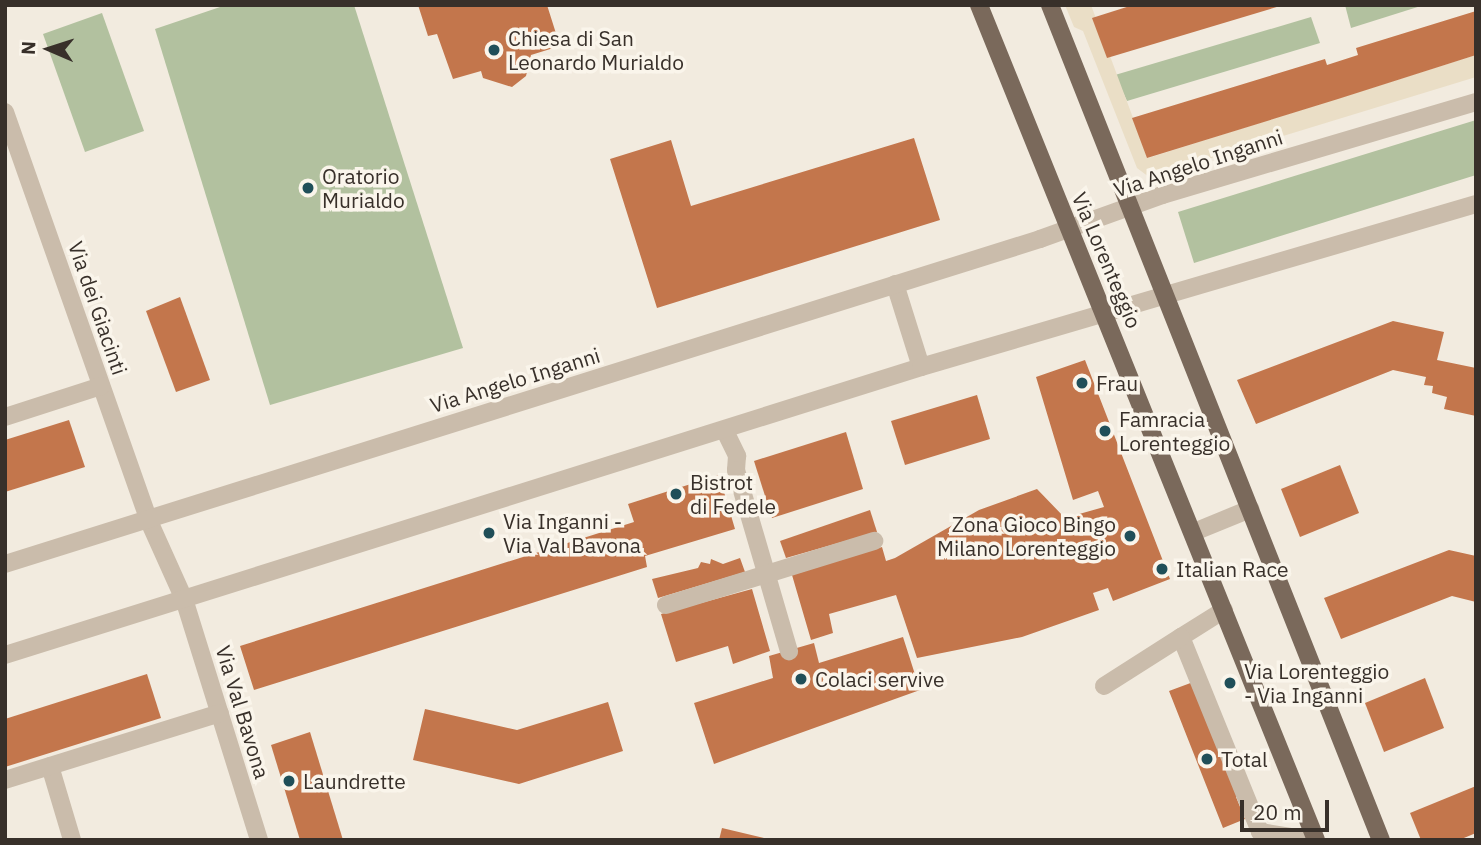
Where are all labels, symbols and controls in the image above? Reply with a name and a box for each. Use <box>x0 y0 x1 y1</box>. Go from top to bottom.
north arrow <box>14 14 84 84</box>
place label: Chiesa di San Leonardo Murialdo <box>508 25 684 75</box>
text: N <box>16 40 40 55</box>
marker: Chiesa di San Leonardo Murialdo <box>486 42 502 58</box>
street label: Via Angelo Inganni <box>1110 124 1286 202</box>
place label: Oratorio Murialdo <box>322 163 405 213</box>
marker: Oratorio Murialdo <box>300 180 316 196</box>
street label: Via Lorenteggio <box>1067 188 1147 332</box>
street label: Via dei Giacinti <box>63 238 133 378</box>
street label: Via Angelo Inganni <box>427 342 603 418</box>
place label: Frau <box>1096 370 1138 396</box>
marker: Frau <box>1074 375 1090 391</box>
place label: Famracia Lorenteggio <box>1119 406 1230 456</box>
marker: Famracia Lorenteggio <box>1097 423 1113 439</box>
place label: Bistrot di Fedele <box>690 469 776 519</box>
marker: Bistrot di Fedele <box>668 486 684 502</box>
place label: Via Inganni - Via Val Bavona <box>503 508 641 558</box>
place label: Zona Gioco Bingo Milano Lorenteggio <box>937 511 1116 561</box>
marker: Via Inganni - Via Val Bavona <box>481 525 497 541</box>
marker: Zona Gioco Bingo Milano Lorenteggio <box>1122 528 1138 544</box>
place label: Italian Race <box>1176 556 1288 582</box>
marker: Italian Race <box>1154 561 1170 577</box>
street label: Via Val Bavona <box>211 642 275 782</box>
place label: Via Lorenteggio - Via Inganni <box>1244 658 1389 708</box>
place label: Colaci servive <box>815 666 944 692</box>
marker: Colaci servive <box>793 671 809 687</box>
marker: Via Lorenteggio - Via Inganni <box>1222 675 1238 691</box>
place label: Total <box>1221 746 1268 772</box>
marker: Total <box>1199 751 1215 767</box>
place label: Laundrette <box>303 768 406 794</box>
marker: Laundrette <box>281 773 297 789</box>
scale bar <box>1243 786 1332 830</box>
text: 20 m <box>1253 798 1302 826</box>

